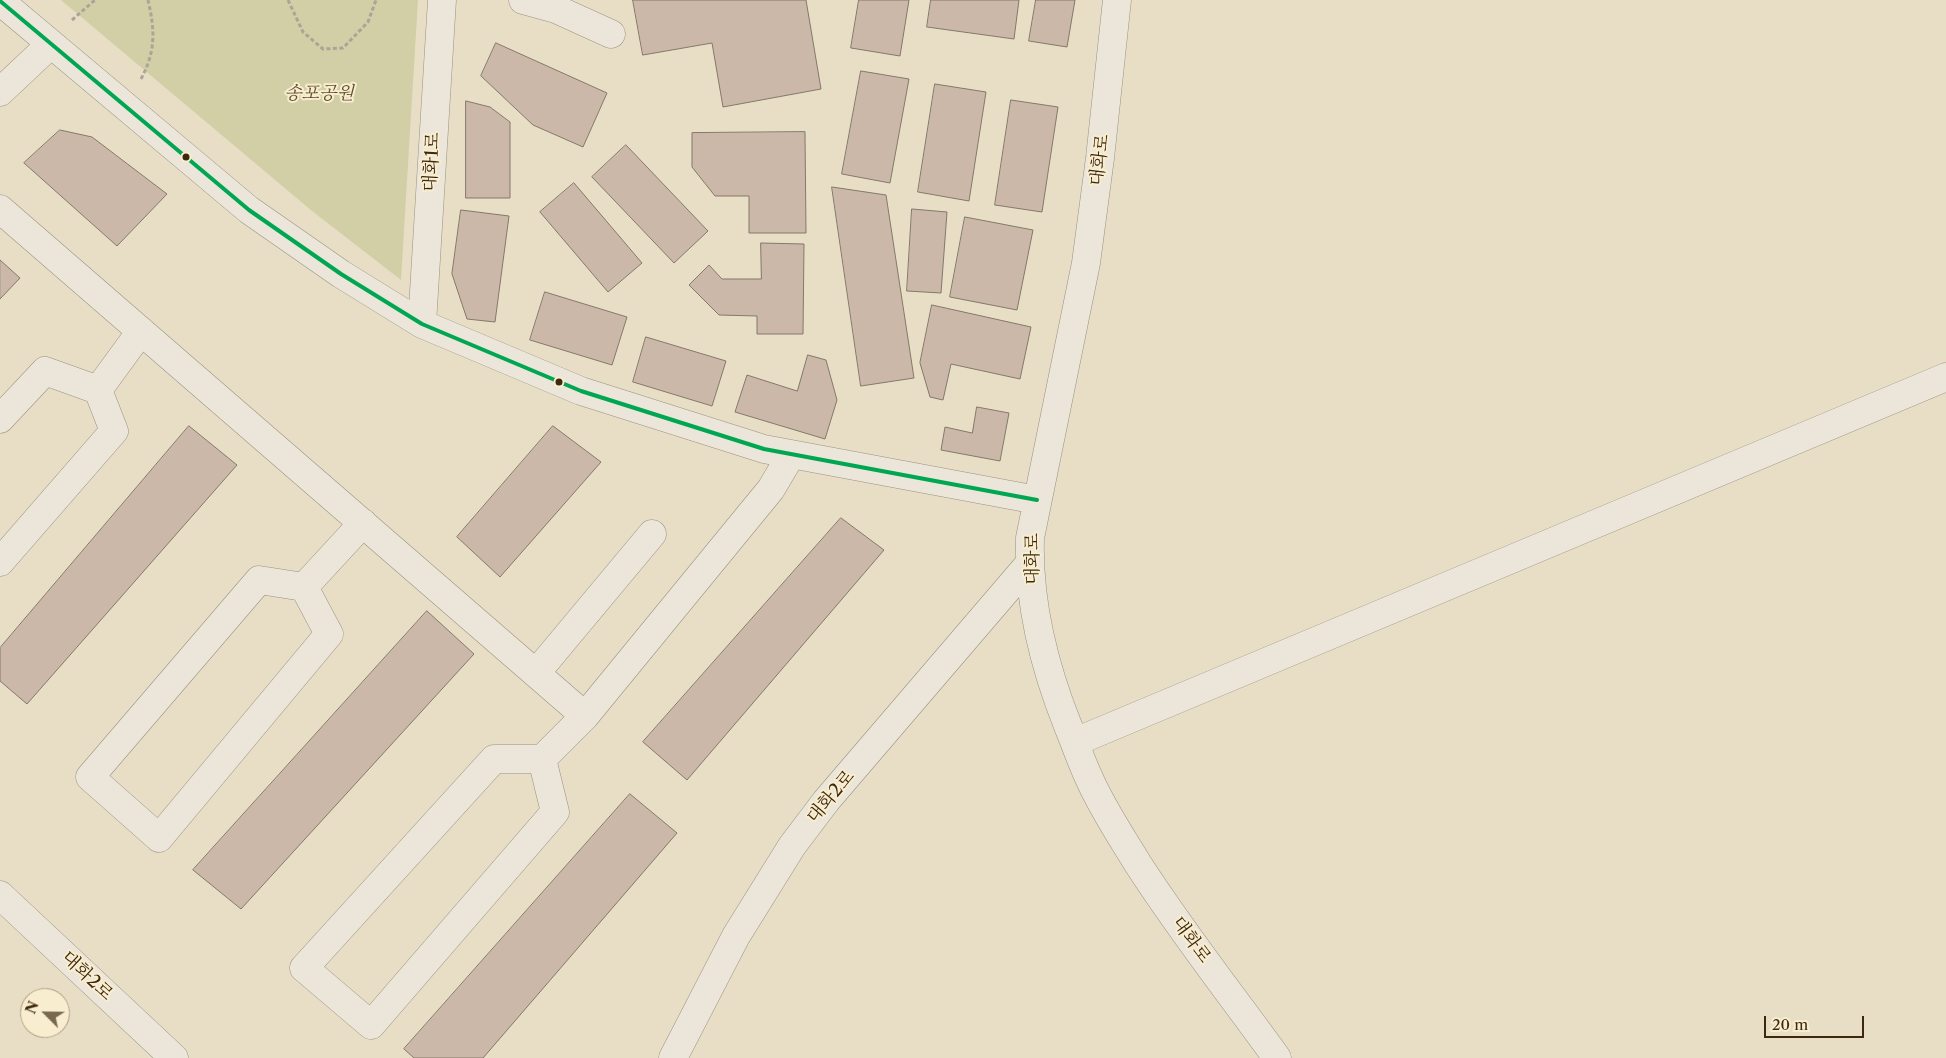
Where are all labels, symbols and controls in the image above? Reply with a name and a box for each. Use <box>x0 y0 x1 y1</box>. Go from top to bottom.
park label: 송포공원 <box>284 83 354 105</box>
street label: 대화1로 <box>420 132 444 192</box>
street label: 대화로 <box>1086 133 1114 187</box>
unlabelled marker <box>181 152 191 162</box>
unlabelled marker <box>554 377 564 387</box>
street label: 대화로 <box>1022 533 1044 585</box>
street label: 대화2로 <box>803 766 859 828</box>
street label: 대화로 <box>1167 913 1215 967</box>
street label: 대화2로 <box>57 947 117 1005</box>
north arrow <box>20 988 70 1038</box>
text: N <box>21 998 43 1017</box>
scale bar <box>1766 1006 1866 1038</box>
text: 20 m <box>1772 1015 1808 1034</box>

